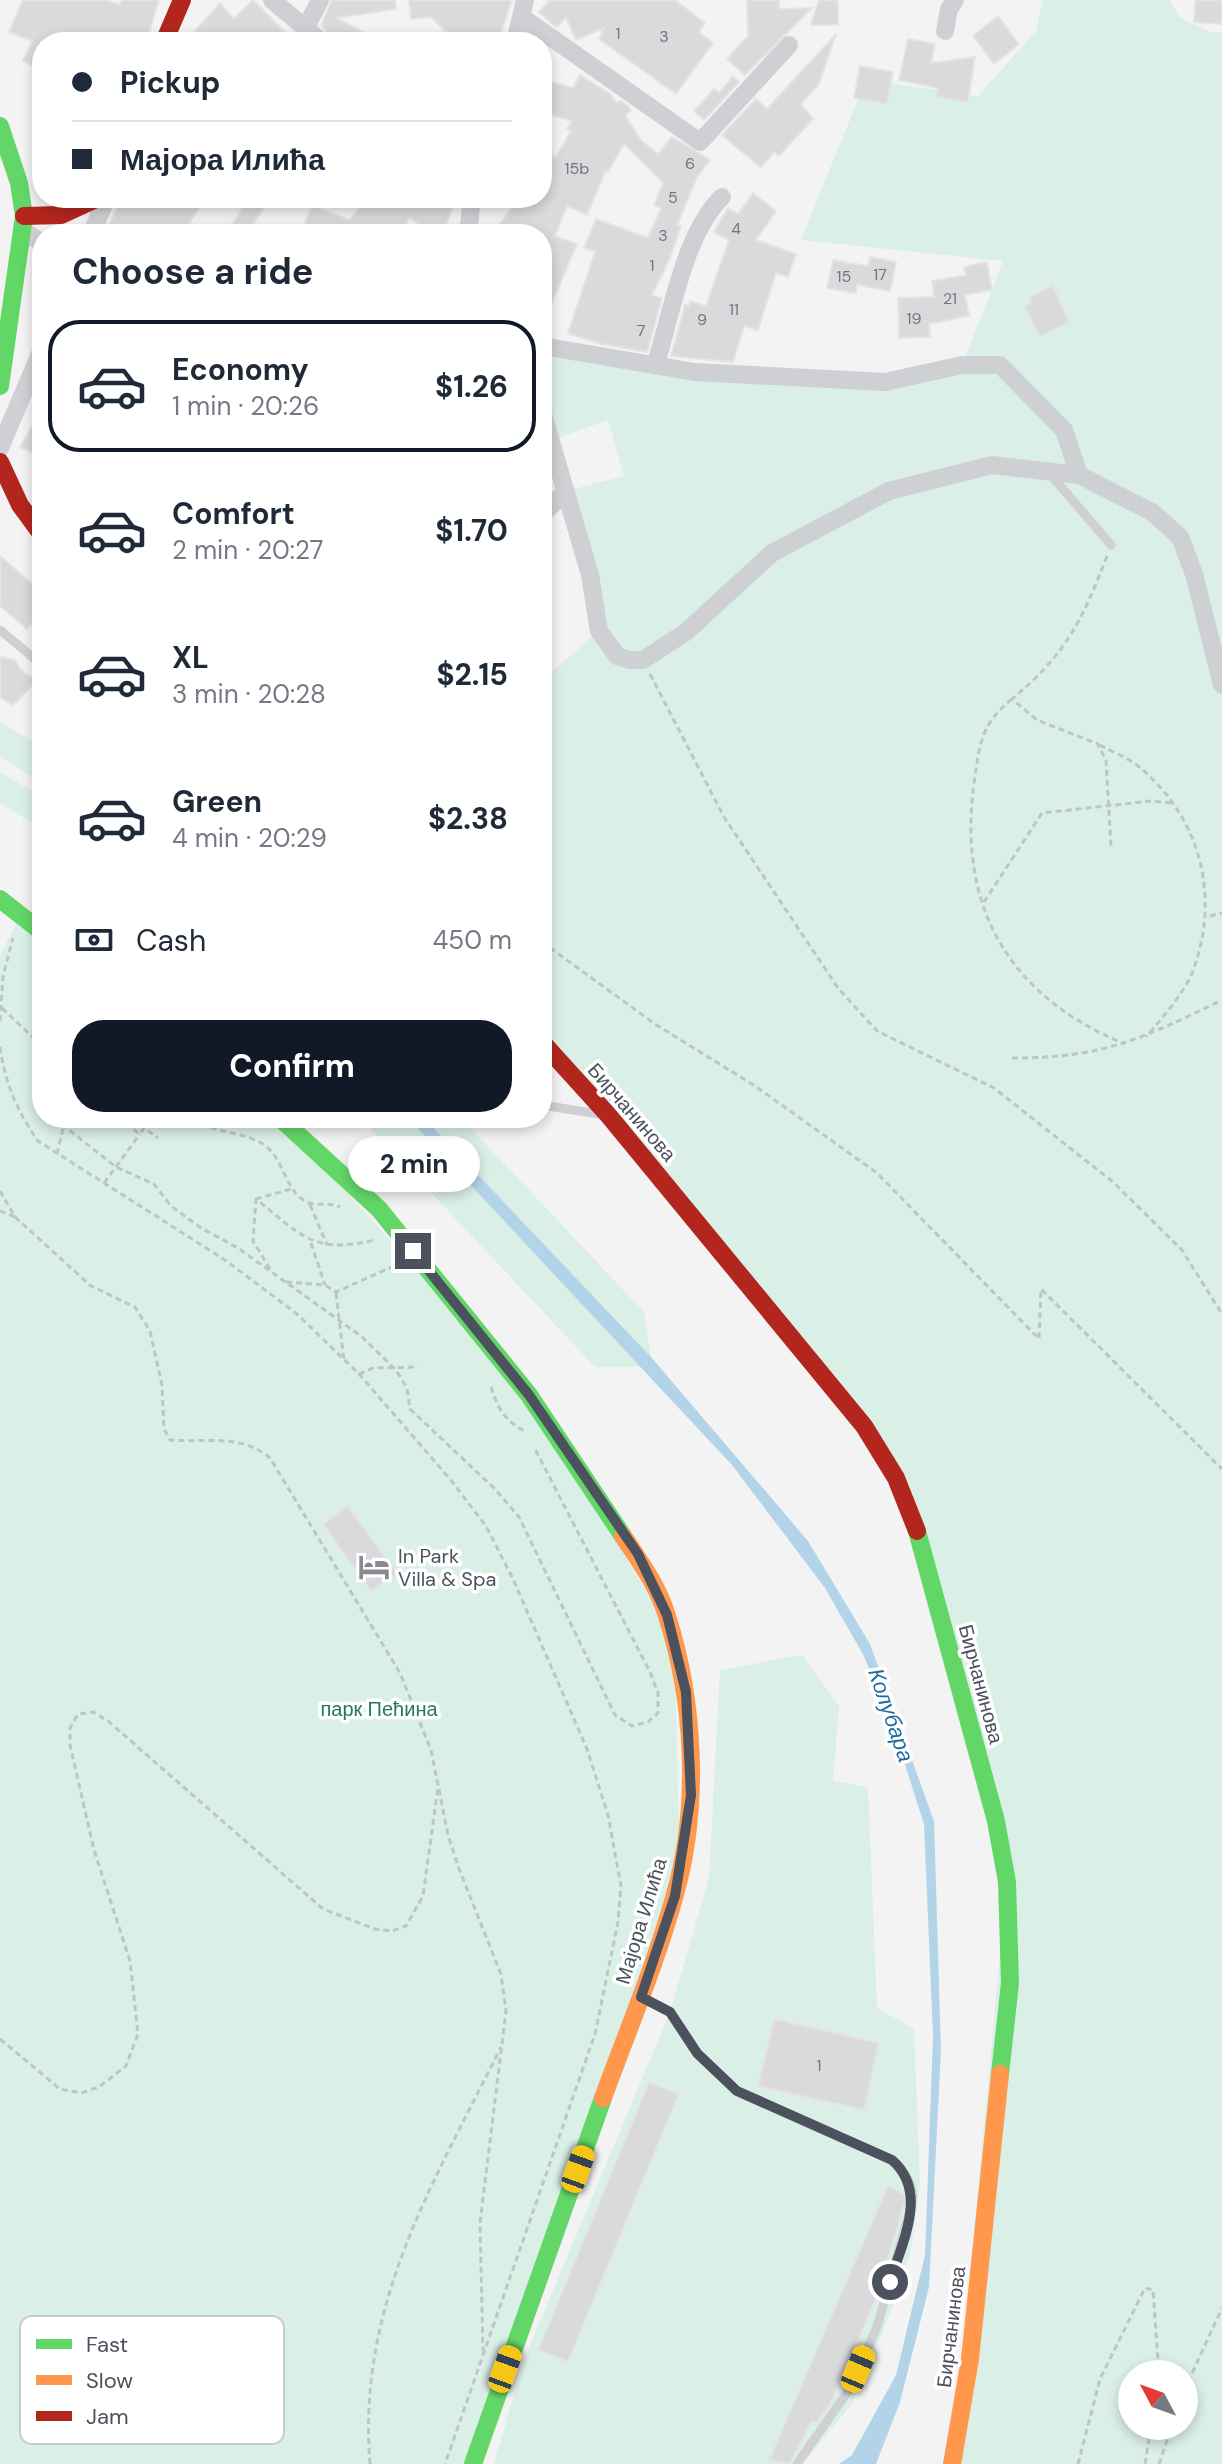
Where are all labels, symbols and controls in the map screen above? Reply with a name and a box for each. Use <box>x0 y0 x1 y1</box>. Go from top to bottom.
house number: 1 <box>616 23 621 44</box>
house number: 3 <box>659 26 669 47</box>
text: Pickup <box>120 63 220 102</box>
text: Мајора Илића <box>120 140 325 179</box>
house number: 6 <box>685 153 695 174</box>
house number: 15b <box>565 158 589 179</box>
house number: 5 <box>668 187 678 208</box>
house number: 4 <box>731 218 741 239</box>
house number: 3 <box>658 225 668 246</box>
text: Choose a ride <box>72 248 313 295</box>
house number: 1 <box>650 255 655 276</box>
house number: 17 <box>873 264 887 285</box>
house number: 15 <box>837 266 851 287</box>
house number: 21 <box>943 288 957 309</box>
house number: 11 <box>729 299 739 320</box>
house number: 19 <box>906 308 922 329</box>
house number: 9 <box>697 309 707 330</box>
house number: 7 <box>637 320 645 341</box>
icon: car <box>76 350 148 422</box>
text: Economy <box>172 350 309 389</box>
text: $1.26 <box>435 367 508 406</box>
text: 1 min · 20:26 <box>172 389 319 423</box>
icon: car <box>76 494 148 566</box>
text: Comfort <box>172 494 295 533</box>
text: $1.70 <box>435 511 508 550</box>
text: 2 min · 20:27 <box>172 533 323 567</box>
icon: car <box>76 638 148 710</box>
text: XL <box>172 638 209 677</box>
text: $2.15 <box>436 655 508 694</box>
text: 3 min · 20:28 <box>172 677 326 711</box>
icon: car <box>76 782 148 854</box>
text: Green <box>172 782 262 821</box>
text: $2.38 <box>428 799 508 838</box>
text: 4 min · 20:29 <box>172 821 327 855</box>
icon: cash <box>72 918 116 962</box>
text: Cash <box>136 921 206 960</box>
text: 450 m <box>432 923 512 957</box>
button: Confirm <box>72 1020 512 1112</box>
street label: Бирчанинова <box>582 1057 683 1167</box>
callout: 2 min <box>347 1135 479 1191</box>
text: 2 min <box>380 1147 448 1181</box>
route end <box>395 1233 431 1269</box>
place label: In Park Villa & Spa <box>398 1543 496 1592</box>
hotel icon: In Park Villa & Spa <box>357 1550 391 1584</box>
street label: Бирчанинова <box>953 1622 1010 1747</box>
water label: Колубара <box>861 1664 921 1766</box>
park label: парк Пећина <box>320 1696 438 1722</box>
street label: Мајора Илића <box>609 1854 673 1987</box>
house number: 1 <box>817 2055 822 2076</box>
car <box>559 2142 597 2196</box>
route start <box>872 2264 908 2300</box>
street label: Бирчанинова <box>931 2264 971 2389</box>
legend <box>20 2316 284 2444</box>
text: Fast <box>86 2330 128 2359</box>
car <box>486 2342 524 2396</box>
car <box>838 2342 878 2396</box>
north arrow <box>1118 2360 1198 2440</box>
map controls <box>1118 2360 1198 2440</box>
text: Slow <box>86 2366 133 2395</box>
text: Jam <box>86 2402 129 2431</box>

